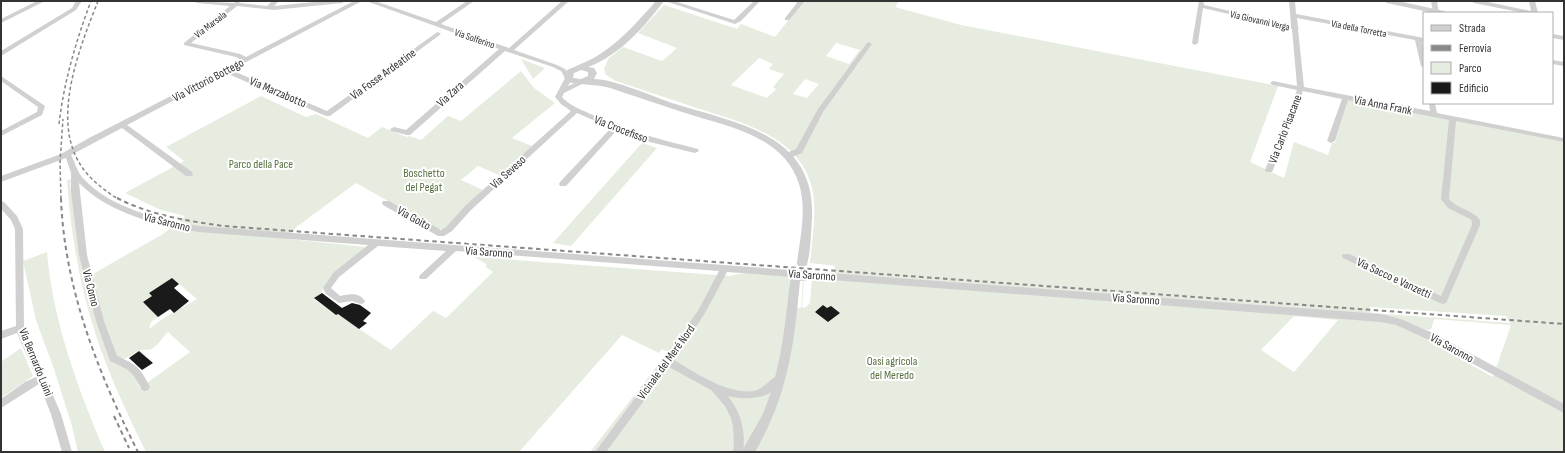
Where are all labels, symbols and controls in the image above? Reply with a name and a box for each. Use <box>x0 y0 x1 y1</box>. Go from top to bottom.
street label: Via Giovanni Verga <box>1229 8 1291 34</box>
street label: Via Marsala <box>192 9 229 41</box>
legend <box>1423 12 1553 104</box>
street label: Via della Torretta <box>1330 18 1388 40</box>
text: Strada <box>1459 21 1486 36</box>
street label: Via Solferino <box>453 26 496 51</box>
text: Ferrovia <box>1459 41 1492 56</box>
street label: Via Fosse Ardeatine <box>347 45 419 103</box>
street label: Via Vittorio Bottego <box>170 55 246 106</box>
text: Parco <box>1459 61 1482 76</box>
street label: Via Marzabotto <box>247 74 309 111</box>
street label: Via Zara <box>434 78 467 110</box>
text: Edificio <box>1459 81 1488 96</box>
street label: Via Carlo Pisacane <box>1265 93 1305 166</box>
street label: Via Anna Frank <box>1353 93 1413 119</box>
street label: Via Crocefisso <box>592 112 650 147</box>
street label: Via Seveso <box>487 153 529 192</box>
park label: Parco della Pace <box>229 157 293 172</box>
park label: Boschetto del Pegat <box>403 166 445 195</box>
street label: Via Goito <box>394 203 433 234</box>
street label: Via Saronno <box>142 209 192 236</box>
street label: Via Saronno <box>465 243 513 262</box>
street label: Via Sacco e Vanzetti <box>1354 255 1433 302</box>
street label: Via Saronno <box>788 266 836 285</box>
street label: Via Como <box>79 268 102 308</box>
street label: Via Saronno <box>1112 290 1160 309</box>
street label: Vicinale del Meré Nord <box>634 322 699 403</box>
street label: Via Bernardo Luini <box>15 326 56 398</box>
street label: Via Saronno <box>1427 330 1476 366</box>
park label: Oasi agricola del Meredo <box>867 354 918 383</box>

